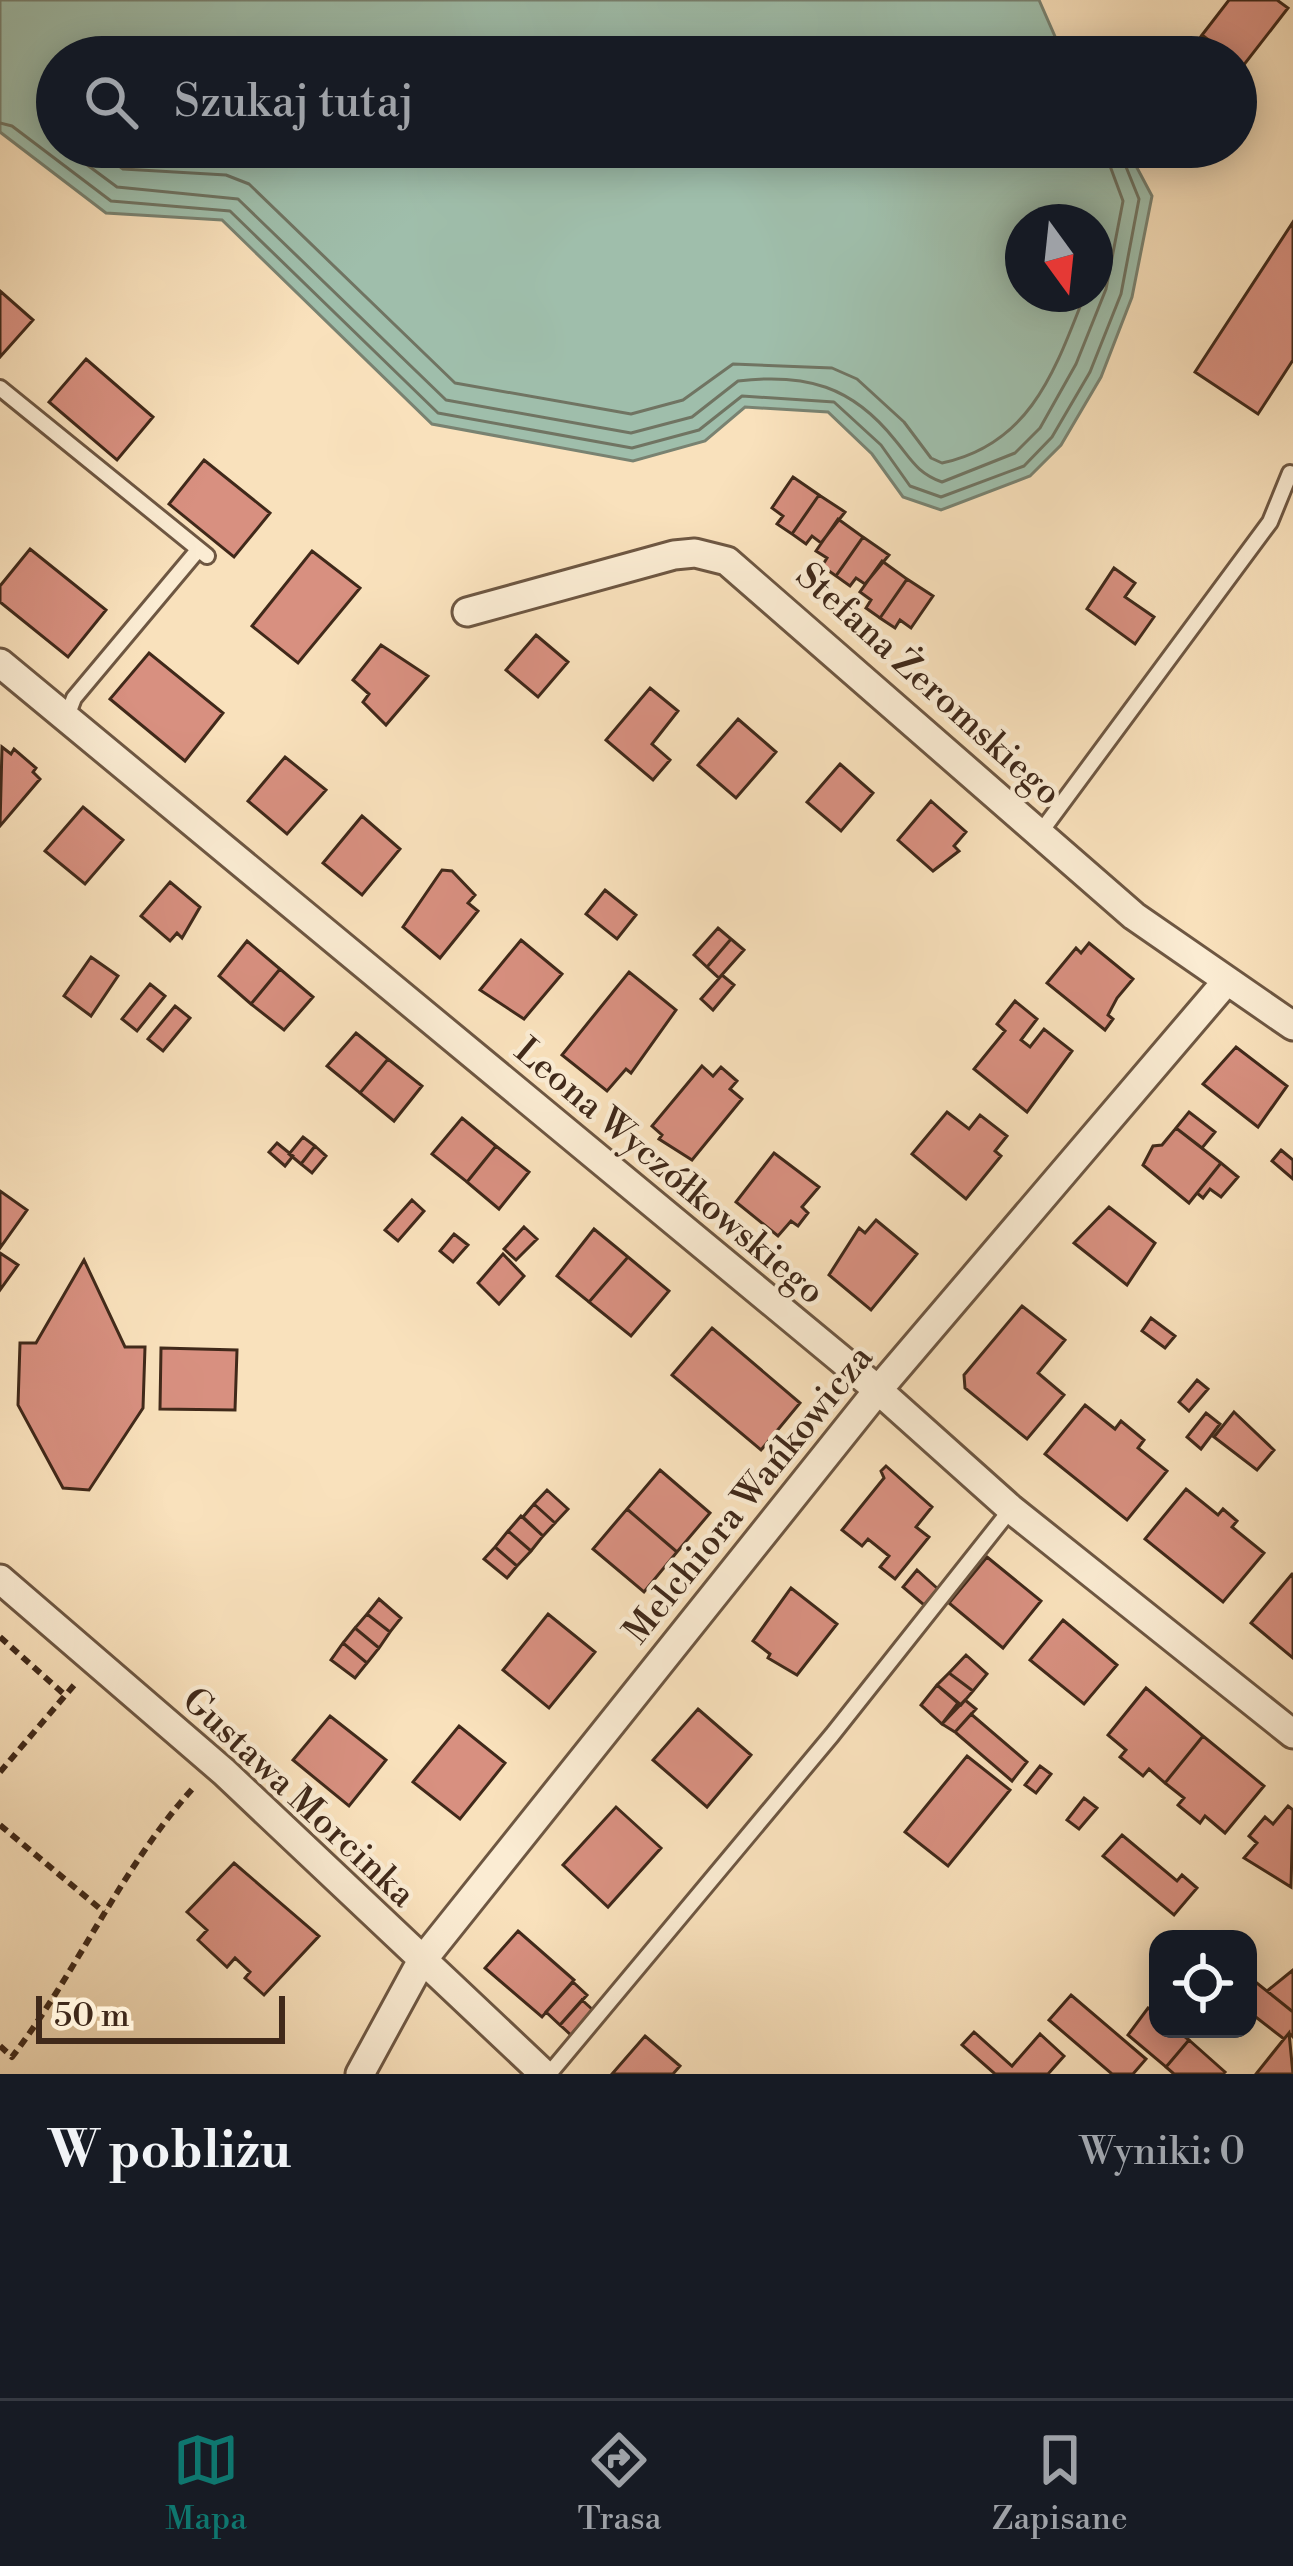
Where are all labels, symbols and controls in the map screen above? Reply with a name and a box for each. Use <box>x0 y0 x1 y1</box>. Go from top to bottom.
search box <box>36 36 1257 168</box>
icon: search <box>78 69 144 135</box>
text: Szukaj tutaj <box>174 74 414 131</box>
north arrow <box>1005 204 1113 312</box>
street label: Stefana Żeromskiego <box>786 552 1071 816</box>
street label: Leona Wyczółkowskiego <box>505 1029 833 1315</box>
street label: Melchiora Wańkowicza <box>615 1336 884 1653</box>
street label: Gustawa Morcinka <box>172 1679 424 1918</box>
map controls <box>1149 1930 1257 2038</box>
button: locate <box>1149 1930 1257 2038</box>
scale bar <box>36 1990 285 2043</box>
text: 50 m <box>54 1996 130 2037</box>
text: W pobliżu <box>48 2120 291 2184</box>
text: Wyniki: 0 <box>1079 2128 1245 2177</box>
tab: Mapa <box>165 2427 247 2540</box>
tab: Trasa <box>578 2427 661 2540</box>
tab: Zapisane <box>992 2427 1128 2540</box>

